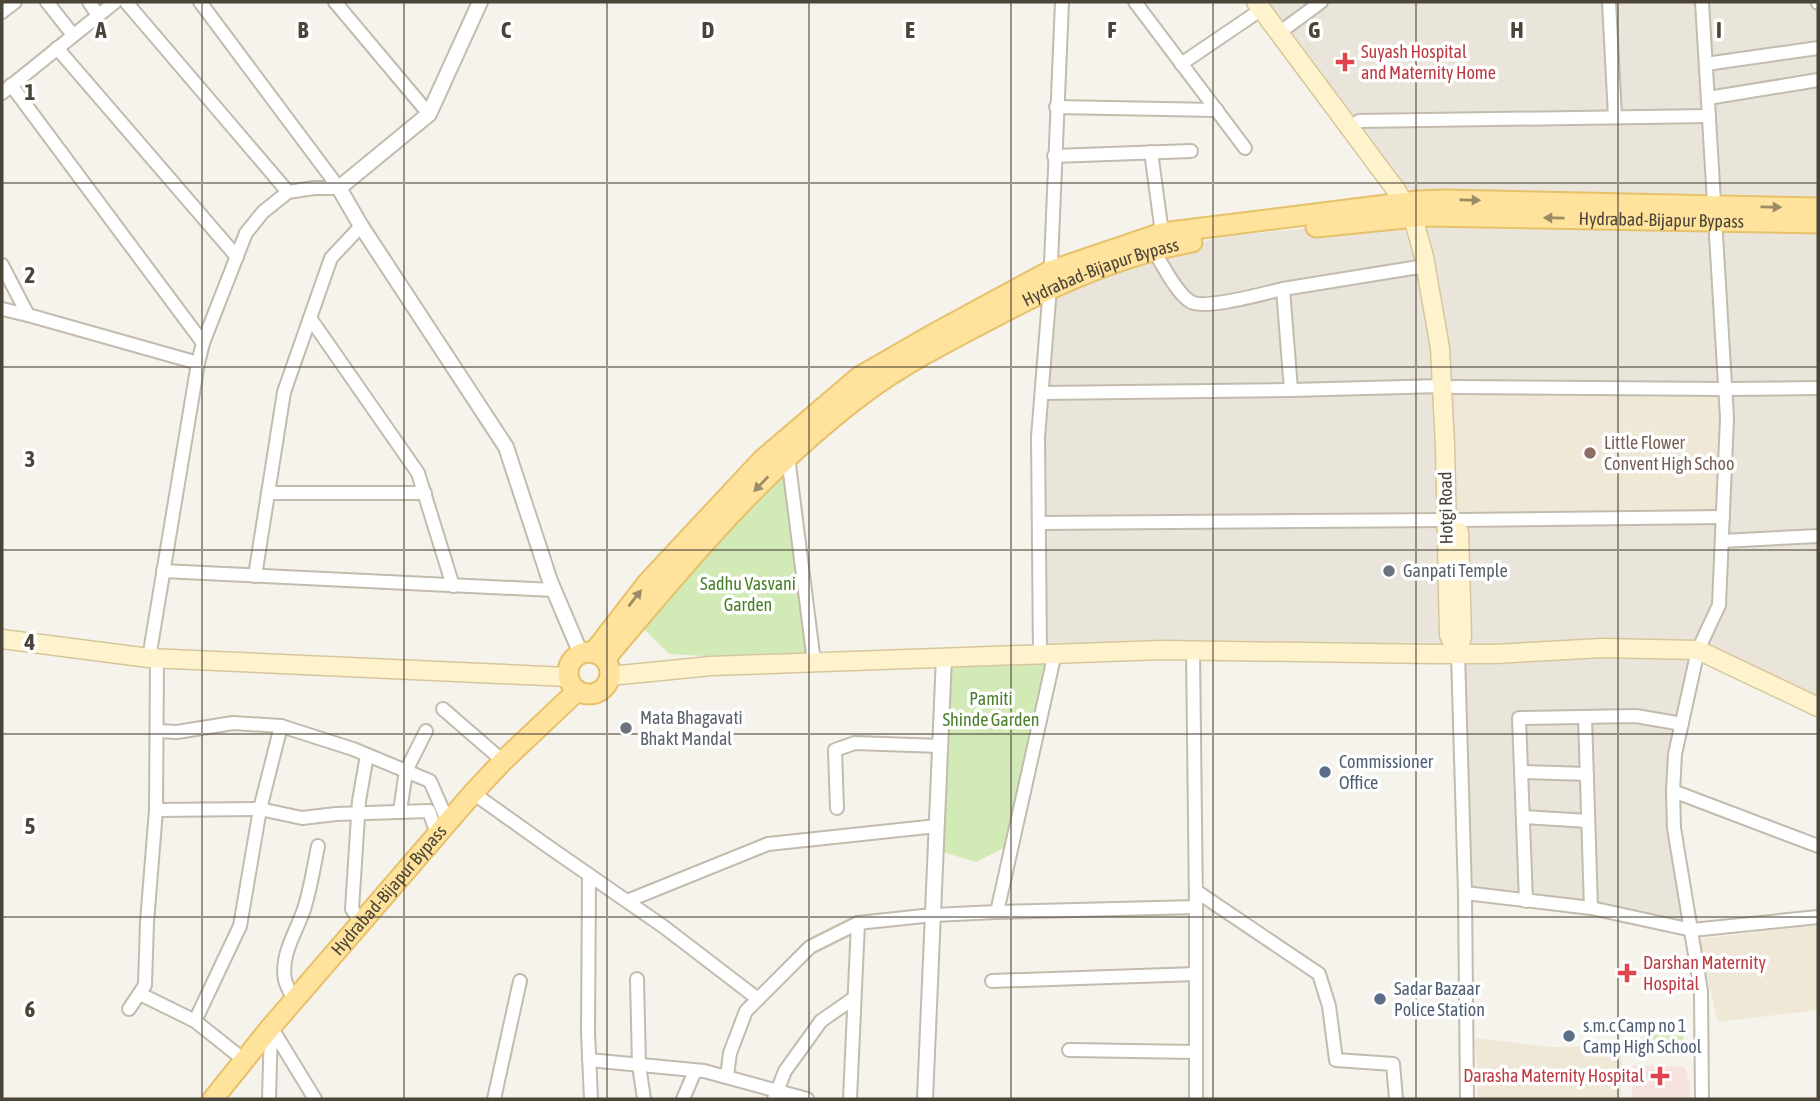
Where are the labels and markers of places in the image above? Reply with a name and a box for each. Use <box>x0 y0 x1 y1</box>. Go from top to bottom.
place label: Suyash Hospital and Maternity Home <box>1361 41 1496 83</box>
marker: Suyash Hospital and Maternity Home <box>1335 52 1355 72</box>
place label: Little Flower Convent High Schoo <box>1604 432 1734 474</box>
marker: Little Flower Convent High Schoo <box>1582 445 1598 461</box>
place label: Ganpati Temple <box>1403 560 1508 581</box>
marker: Ganpati Temple <box>1381 563 1397 579</box>
place label: Mata Bhagavati Bhakt Mandal <box>640 707 743 749</box>
marker: Mata Bhagavati Bhakt Mandal <box>618 720 634 736</box>
place label: Commissioner Office <box>1339 751 1434 793</box>
marker: Commissioner Office <box>1317 764 1333 780</box>
place label: Darshan Maternity Hospital <box>1643 952 1766 994</box>
marker: Darshan Maternity Hospital <box>1617 963 1637 983</box>
place label: Sadar Bazaar Police Station <box>1394 978 1485 1020</box>
marker: Sadar Bazaar Police Station <box>1372 991 1388 1007</box>
place label: s.m.c Camp no 1 Camp High School <box>1583 1015 1702 1057</box>
marker: s.m.c Camp no 1 Camp High School <box>1561 1028 1577 1044</box>
place label: Darasha Maternity Hospital <box>1463 1065 1644 1086</box>
marker: Darasha Maternity Hospital <box>1650 1066 1670 1086</box>

